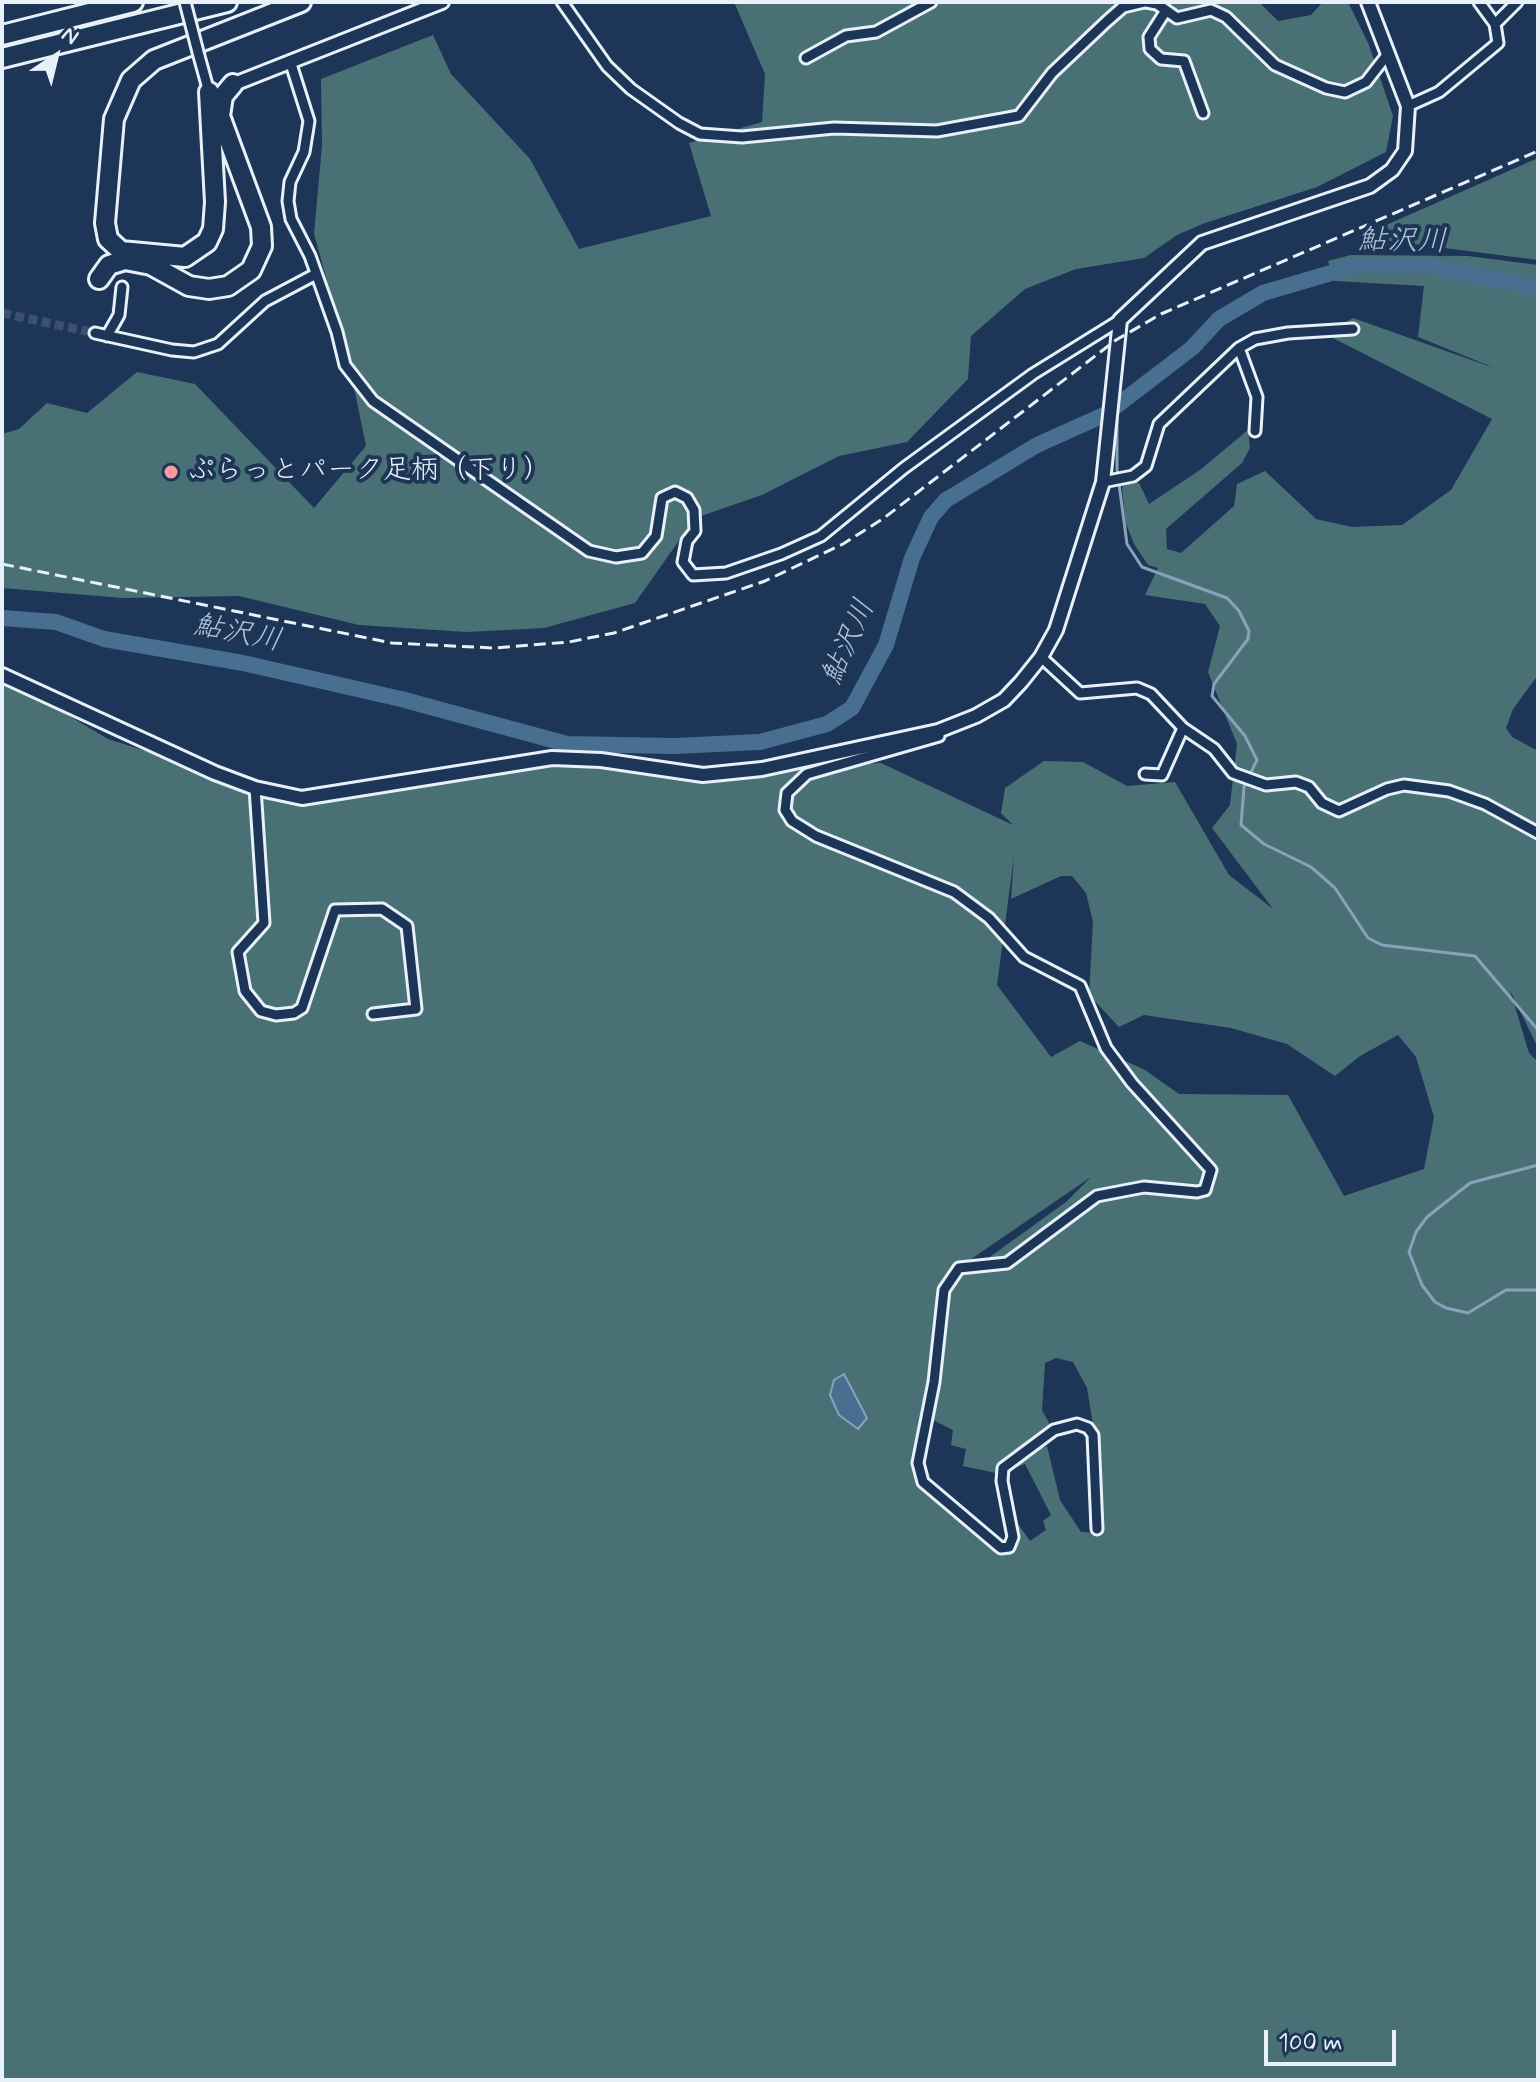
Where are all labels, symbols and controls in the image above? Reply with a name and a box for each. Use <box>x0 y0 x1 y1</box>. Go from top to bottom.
north arrow <box>16 16 96 96</box>
text: N <box>56 21 84 52</box>
water label: 鮎沢川 <box>1357 224 1447 262</box>
place label: ぷらっとパーク足柄（下り） <box>187 455 551 489</box>
marker: ぷらっとパーク足柄（下り） <box>162 463 180 481</box>
water label: 鮎沢川 <box>815 595 885 691</box>
water label: 鮎沢川 <box>189 609 285 661</box>
scale bar <box>1268 2014 1400 2064</box>
text: 100 m <box>1278 2028 1342 2059</box>

